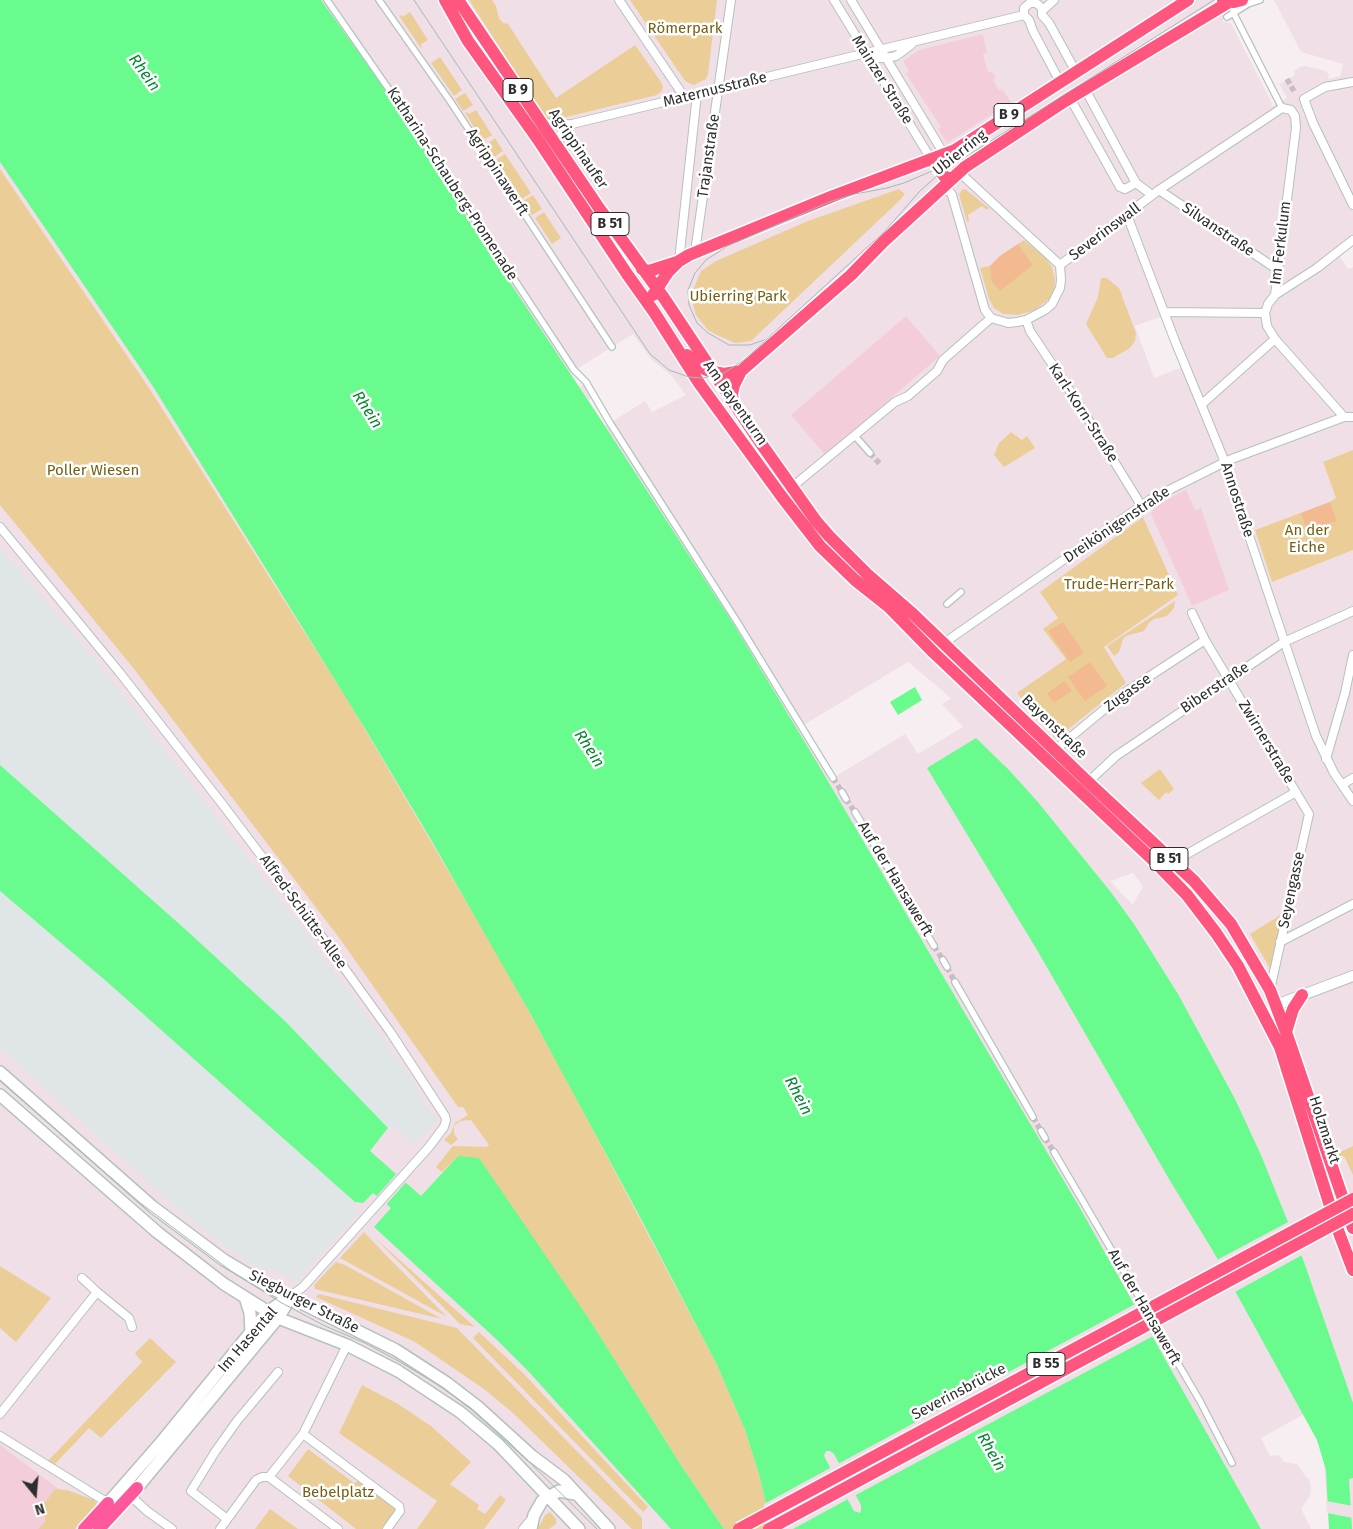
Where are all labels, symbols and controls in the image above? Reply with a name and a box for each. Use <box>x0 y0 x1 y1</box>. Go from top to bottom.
park label: Römerpark <box>648 20 722 38</box>
street label: Mainzer Straße <box>848 32 916 128</box>
water label: Rhein <box>124 51 164 95</box>
street label: Maternusstraße <box>661 68 769 112</box>
road number: B 9 <box>503 78 533 102</box>
street label: Katharina-Schauberg-Promenade <box>383 84 521 284</box>
road number: B 9 <box>994 104 1024 126</box>
street label: Agrippinaufer <box>545 105 611 193</box>
street label: Trajanstraße <box>694 113 724 199</box>
street label: Agrippinawerft <box>462 125 532 219</box>
street label: Ubierring <box>929 126 991 180</box>
street label: Severinswall <box>1066 199 1144 265</box>
street label: Silvanstraße <box>1178 199 1258 261</box>
street label: Im Ferkulum <box>1267 200 1295 286</box>
road number: B 51 <box>591 212 629 235</box>
park label: Ubierring Park <box>689 288 787 306</box>
street label: Am Bayenturm <box>699 357 771 449</box>
street label: Karl-Korn-Straße <box>1044 360 1122 466</box>
water label: Rhein <box>348 388 386 432</box>
street label: Annostraße <box>1216 460 1258 540</box>
park label: Poller Wiesen <box>47 462 139 480</box>
street label: Dreikönigenstraße <box>1060 483 1174 567</box>
park label: An der Eiche <box>1285 522 1329 557</box>
park label: Trude-Herr-Park <box>1064 576 1174 594</box>
street label: Biberstraße <box>1177 658 1253 718</box>
street label: Zugasse <box>1101 670 1155 716</box>
street label: Bayenstraße <box>1017 691 1091 763</box>
street label: Zwirnerstraße <box>1234 697 1298 787</box>
water label: Rhein <box>570 727 608 771</box>
street label: Auf der Hansawerft <box>854 818 936 940</box>
road number: B 51 <box>1150 848 1188 871</box>
street label: Seyengasse <box>1275 850 1309 930</box>
street label: Alfred-Schütte-Allee <box>255 851 351 973</box>
water label: Rhein <box>780 1073 816 1119</box>
street label: Holzmarkt <box>1305 1094 1343 1166</box>
street label: Auf der Hansawerft <box>1104 1246 1184 1368</box>
street label: Siegburger Straße <box>246 1266 362 1338</box>
street label: Im Hasental <box>215 1303 281 1377</box>
road number: B 55 <box>1027 1352 1065 1376</box>
street label: Severinsbrücke <box>909 1360 1009 1424</box>
water label: Rhein <box>972 1429 1010 1475</box>
north arrow <box>10 1469 60 1519</box>
park label: Bebelplatz <box>302 1484 374 1502</box>
text: N <box>33 1499 46 1518</box>

